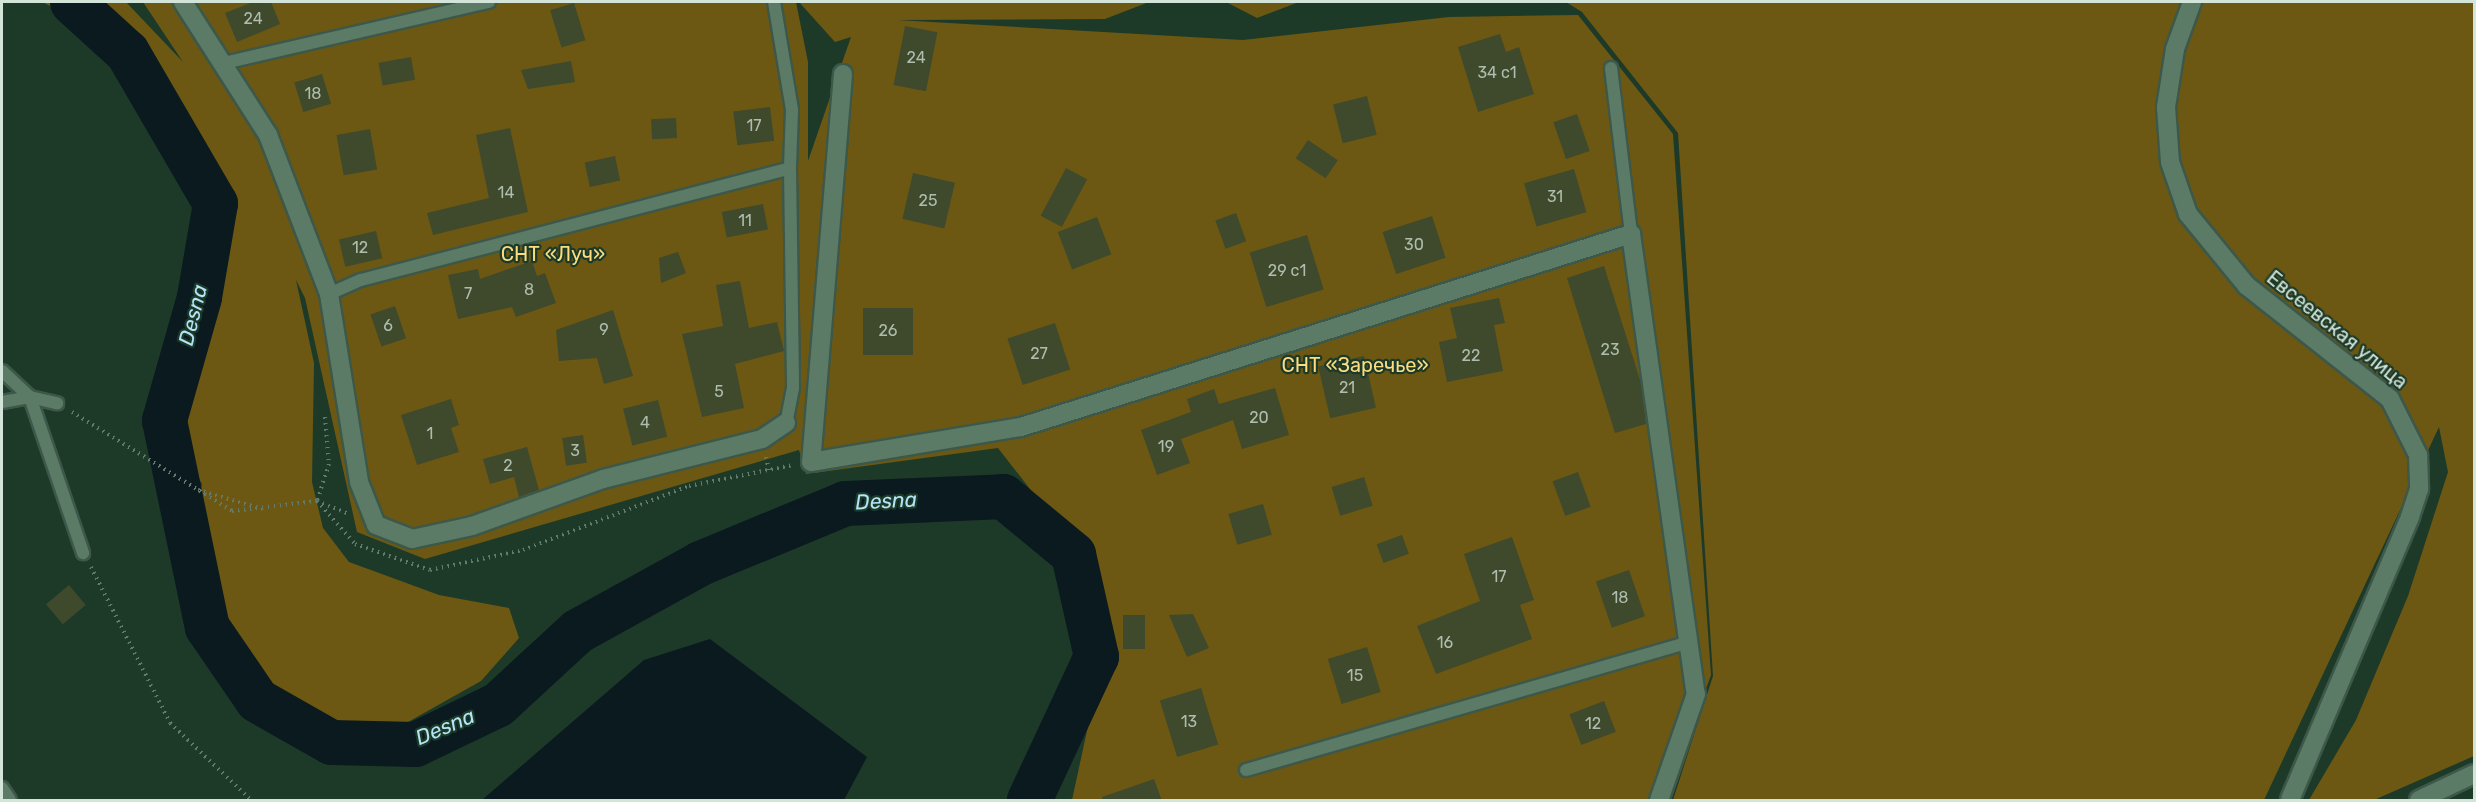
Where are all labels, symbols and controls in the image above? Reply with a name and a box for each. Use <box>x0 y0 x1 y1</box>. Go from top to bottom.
house number: 24 <box>243 9 263 29</box>
house number: 24 <box>906 48 926 68</box>
house number: 34 с1 <box>1477 63 1517 83</box>
house number: 18 <box>304 84 322 104</box>
house number: 17 <box>746 116 762 136</box>
house number: 14 <box>498 183 514 203</box>
house number: 31 <box>1547 187 1563 207</box>
house number: 25 <box>919 191 937 211</box>
house number: 11 <box>738 211 752 231</box>
house number: 30 <box>1404 235 1424 255</box>
house number: 12 <box>352 238 368 258</box>
park label: СНТ «Луч» <box>501 242 605 266</box>
house number: 29 с1 <box>1268 261 1306 281</box>
street label: Евсеевская улица <box>2262 266 2412 394</box>
house number: 8 <box>524 280 534 300</box>
water label: Desna <box>173 282 213 348</box>
house number: 7 <box>464 284 472 304</box>
house number: 6 <box>383 316 393 336</box>
house number: 9 <box>599 320 609 340</box>
house number: 26 <box>878 321 898 341</box>
house number: 23 <box>1600 340 1620 360</box>
house number: 27 <box>1030 344 1048 364</box>
house number: 22 <box>1462 346 1480 366</box>
park label: СНТ «Заречье» <box>1281 353 1429 377</box>
house number: 21 <box>1339 378 1355 398</box>
house number: 5 <box>714 382 724 402</box>
house number: 20 <box>1249 408 1269 428</box>
house number: 4 <box>640 413 650 433</box>
house number: 1 <box>427 424 433 444</box>
house number: 19 <box>1158 437 1174 457</box>
house number: 3 <box>570 441 580 461</box>
house number: 2 <box>503 456 513 476</box>
water label: Desna <box>854 487 918 515</box>
house number: 17 <box>1491 567 1507 587</box>
house number: 18 <box>1611 588 1629 608</box>
house number: 16 <box>1437 633 1453 653</box>
house number: 15 <box>1347 666 1363 686</box>
water label: Desna <box>412 703 478 751</box>
house number: 13 <box>1181 712 1197 732</box>
house number: 12 <box>1585 714 1601 734</box>

